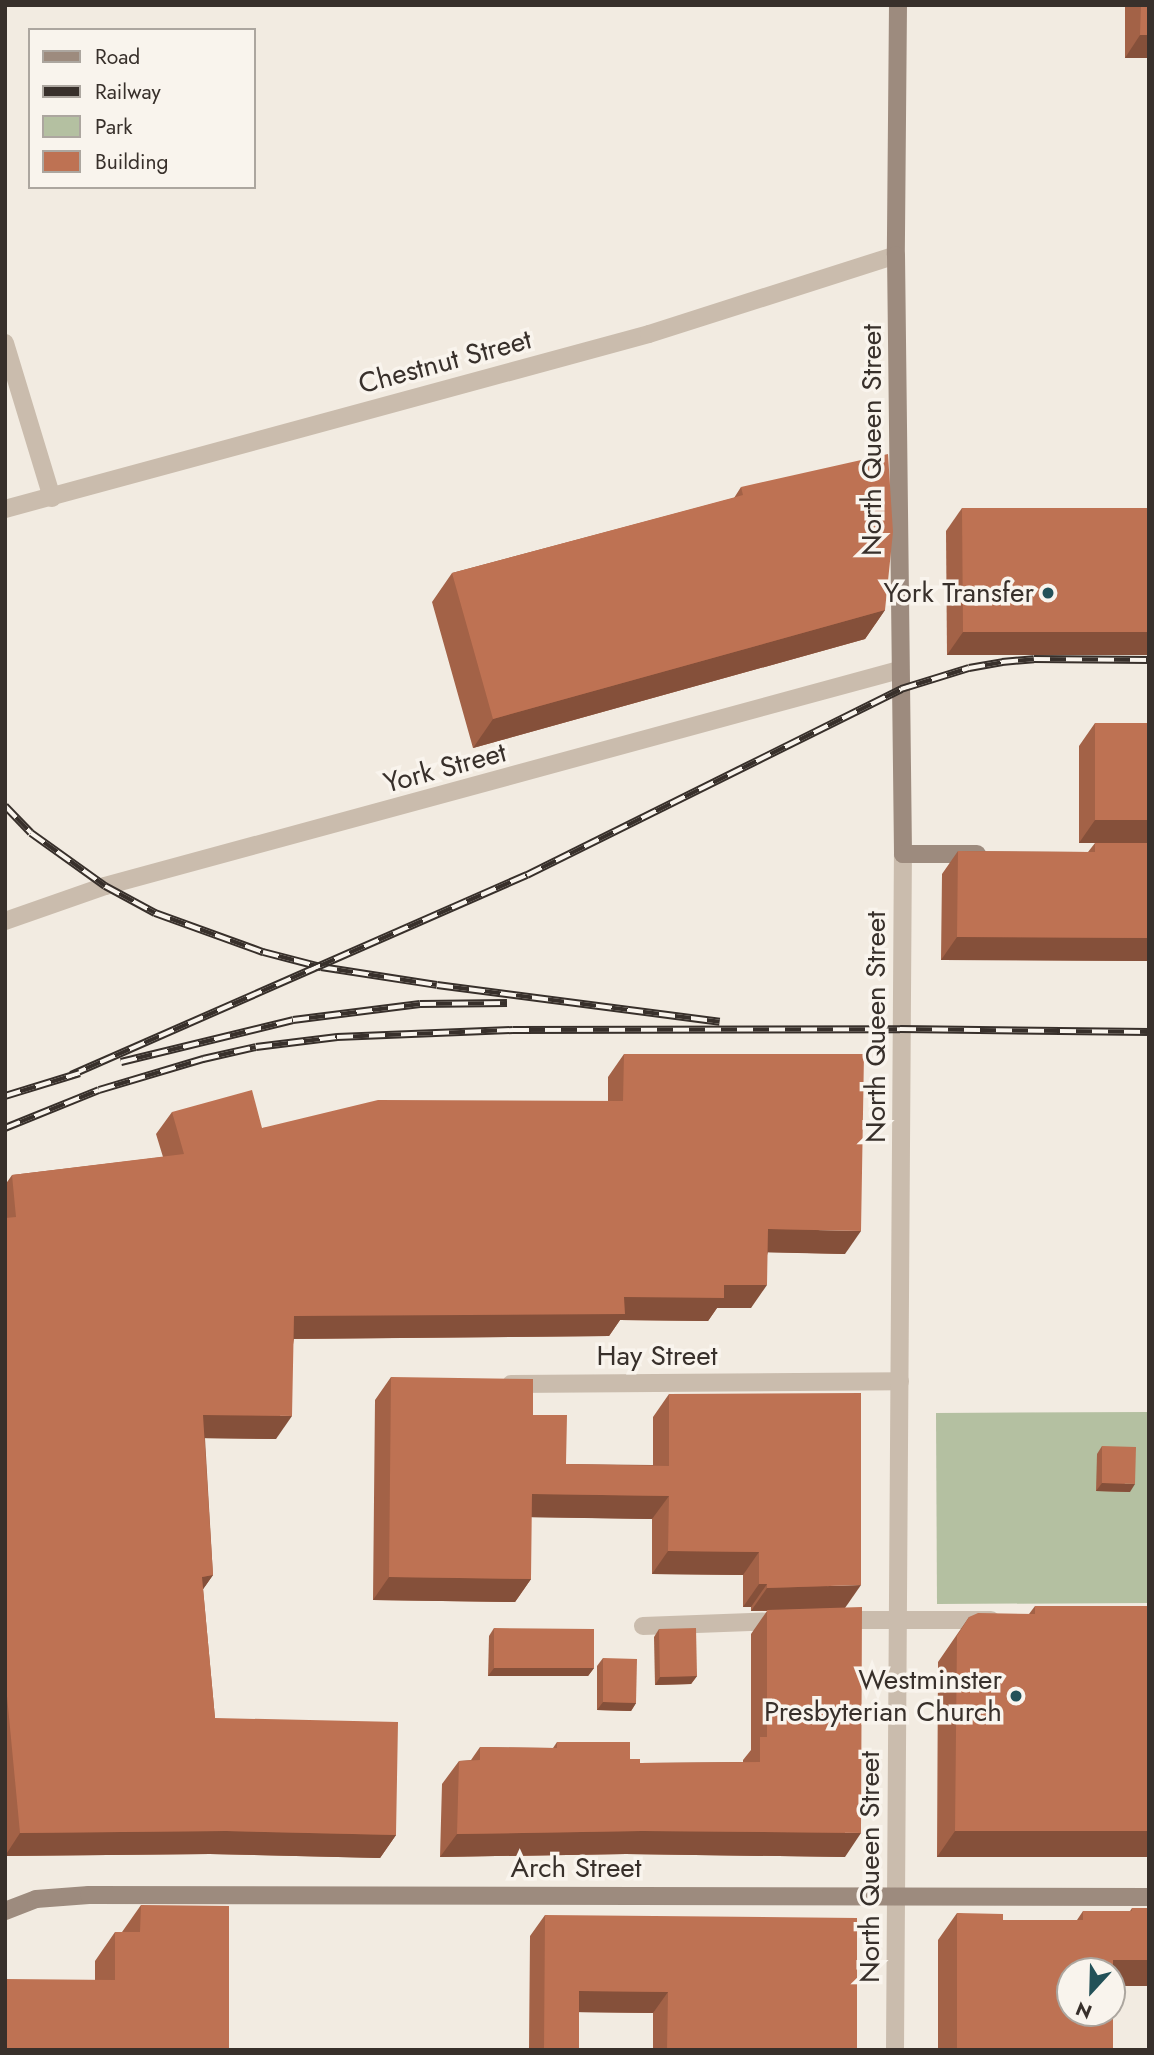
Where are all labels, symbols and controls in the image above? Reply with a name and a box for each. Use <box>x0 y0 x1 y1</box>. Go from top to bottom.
legend <box>28 28 256 189</box>
text: Road <box>95 42 140 72</box>
text: Railway <box>95 77 161 107</box>
text: Park <box>95 112 132 142</box>
text: Building <box>95 147 168 177</box>
street label: Chestnut Street <box>355 323 535 401</box>
street label: North Queen Street <box>855 324 889 556</box>
place label: York Transfer <box>884 576 1034 610</box>
marker: York Transfer <box>1040 585 1056 601</box>
street label: York Street <box>380 736 510 800</box>
street label: North Queen Street <box>859 911 893 1143</box>
street label: Hay Street <box>597 1339 717 1373</box>
place label: Westminster Presbyterian Church <box>764 1663 1002 1729</box>
marker: Westminster Presbyterian Church <box>1008 1688 1024 1704</box>
street label: North Queen Street <box>853 1751 887 1983</box>
street label: Arch Street <box>511 1851 641 1885</box>
north arrow <box>1056 1957 1126 2027</box>
text: N <box>1072 1995 1096 2025</box>

